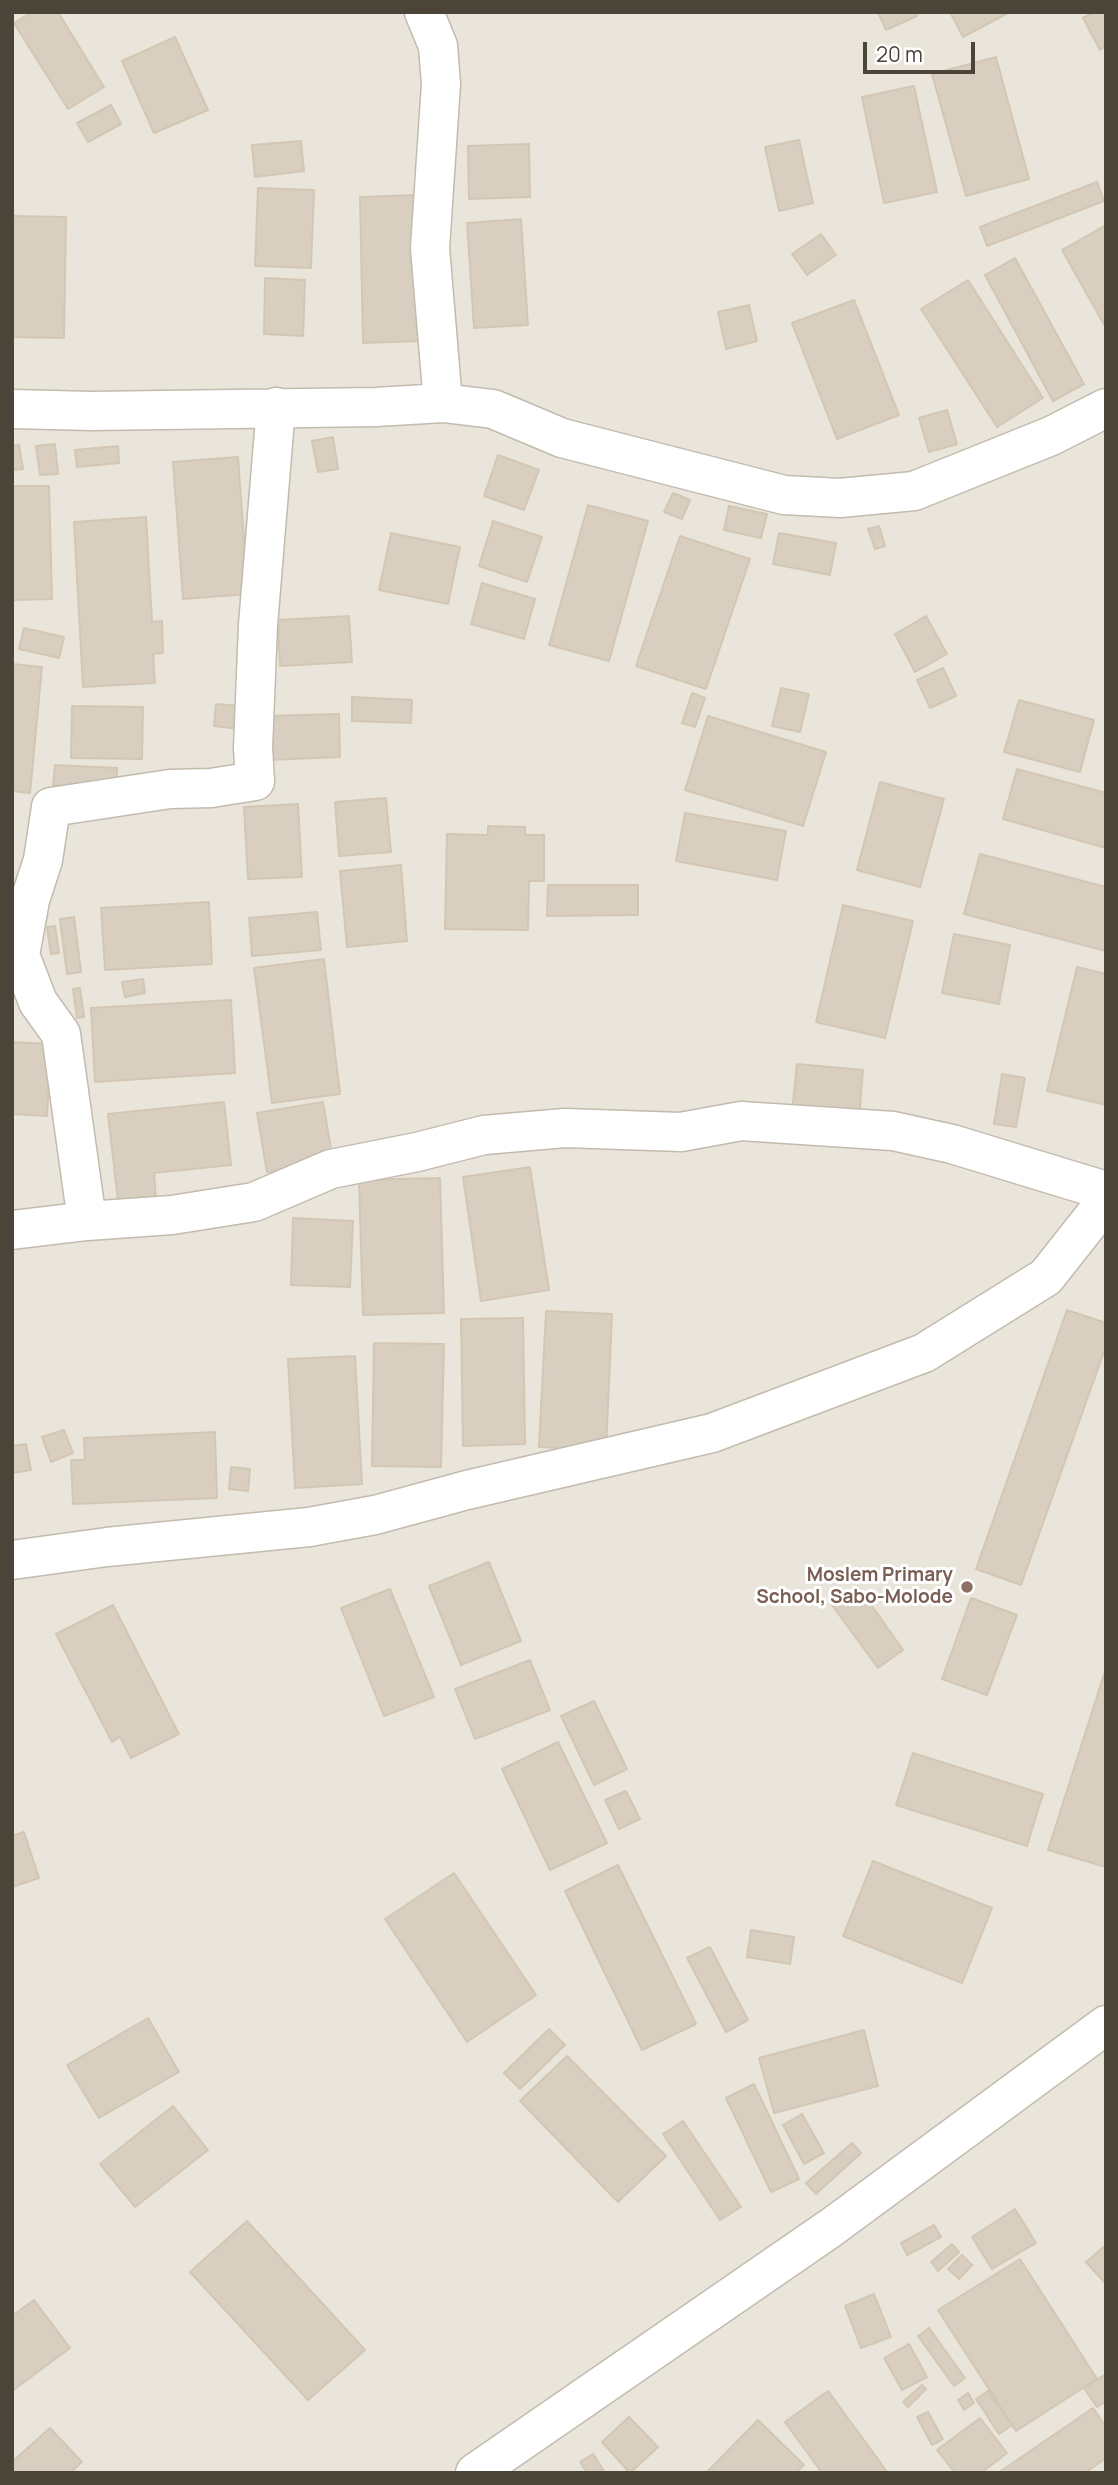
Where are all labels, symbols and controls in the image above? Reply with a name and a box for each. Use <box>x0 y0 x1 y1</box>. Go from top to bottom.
scale bar <box>866 28 978 72</box>
text: 20 m <box>876 40 923 68</box>
place label: Moslem Primary School, Sabo-Molode <box>756 1565 953 1609</box>
marker: Moslem Primary School, Sabo-Molode <box>959 1579 975 1595</box>

